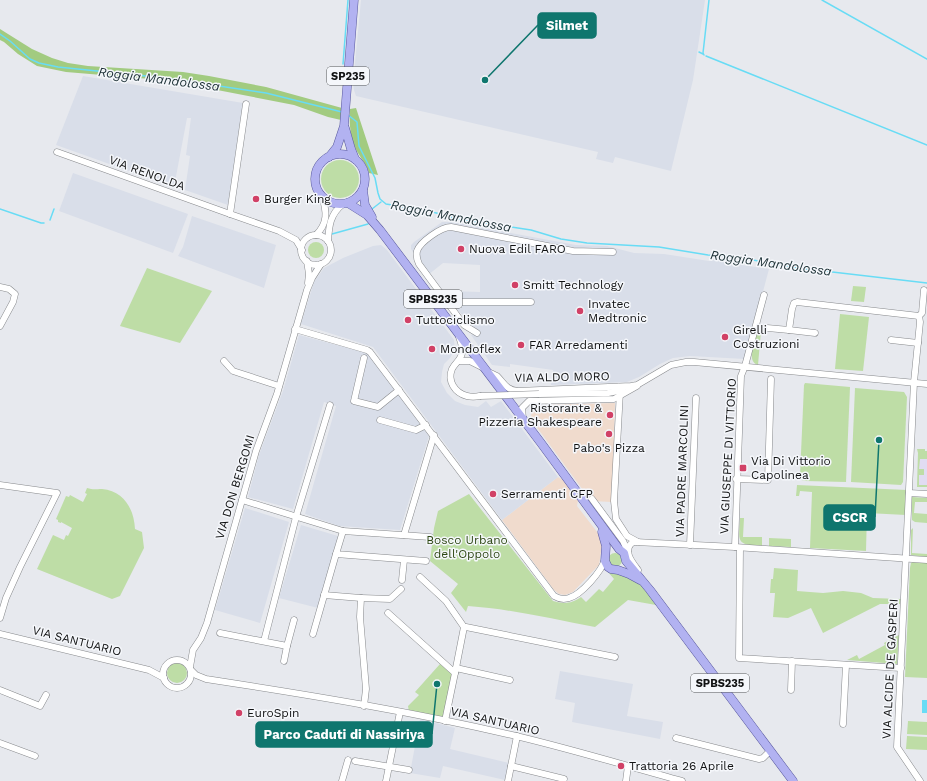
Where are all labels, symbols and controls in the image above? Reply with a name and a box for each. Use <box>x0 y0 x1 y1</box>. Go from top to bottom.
callout: Silmet <box>538 13 596 38</box>
text: Silmet <box>546 18 588 33</box>
water label: Roggia Mandolossa <box>97 64 221 94</box>
road number: SP235 <box>327 67 369 85</box>
street label: VIA RENOLDA <box>107 153 187 193</box>
place label: Burger King <box>264 192 331 206</box>
marker: Burger King <box>251 194 261 204</box>
water label: Roggia Mandolossa <box>389 197 513 235</box>
place label: Nuova Edil FARO <box>469 242 566 256</box>
marker: Nuova Edil FARO <box>456 244 466 254</box>
water label: Roggia Mandolossa <box>709 247 833 279</box>
place label: Smitt Technology <box>523 278 624 292</box>
marker: Smitt Technology <box>510 280 520 290</box>
road number: SPBS235 <box>404 290 462 308</box>
place label: Invatec Medtronic <box>588 297 647 325</box>
marker: Invatec Medtronic <box>575 306 585 316</box>
place label: Tuttociclismo <box>416 313 495 327</box>
marker: Tuttociclismo <box>403 315 413 325</box>
place label: Girelli Costruzioni <box>733 323 800 351</box>
marker: Girelli Costruzioni <box>720 332 730 342</box>
place label: FAR Arredamenti <box>529 338 628 352</box>
marker: FAR Arredamenti <box>516 340 526 350</box>
place label: Mondoflex <box>440 342 501 356</box>
marker: Mondoflex <box>427 344 437 354</box>
street label: VIA ALDO MORO <box>514 369 610 385</box>
street label: VIA GIUSEPPE DI VITTORIO <box>717 378 739 534</box>
place label: Ristorante & Pizzeria Shakespeare <box>479 401 603 429</box>
street label: VIA PADRE MARCOLINI <box>673 405 691 537</box>
marker: Ristorante & Pizzeria Shakespeare <box>605 410 615 420</box>
marker: Pabo's Pizza <box>604 429 614 439</box>
street label: VIA DON BERGOMI <box>212 433 258 541</box>
place label: Pabo's Pizza <box>573 441 645 455</box>
place label: Via Di Vittorio Capolinea <box>751 454 831 482</box>
marker: Via Di Vittorio Capolinea <box>738 463 748 473</box>
place label: Serramenti CFP <box>501 487 593 501</box>
marker: Serramenti CFP <box>488 489 498 499</box>
callout: CSCR <box>824 505 875 530</box>
text: CSCR <box>832 510 868 525</box>
park label: Bosco Urbano dell'Oppolo <box>426 533 508 561</box>
street label: VIA ALCIDE DE GASPERI <box>879 598 901 740</box>
street label: VIA SANTUARIO <box>31 623 123 659</box>
road number: SPBS235 <box>691 674 749 692</box>
street label: VIA SANTUARIO <box>449 704 541 738</box>
place label: EuroSpin <box>247 706 300 720</box>
marker: EuroSpin <box>234 708 244 718</box>
callout: Parco Caduti di Nassiriya <box>256 722 432 747</box>
text: Parco Caduti di Nassiriya <box>264 727 425 742</box>
place label: Trattoria 26 Aprile <box>629 759 734 773</box>
marker: Trattoria 26 Aprile <box>616 761 626 771</box>

